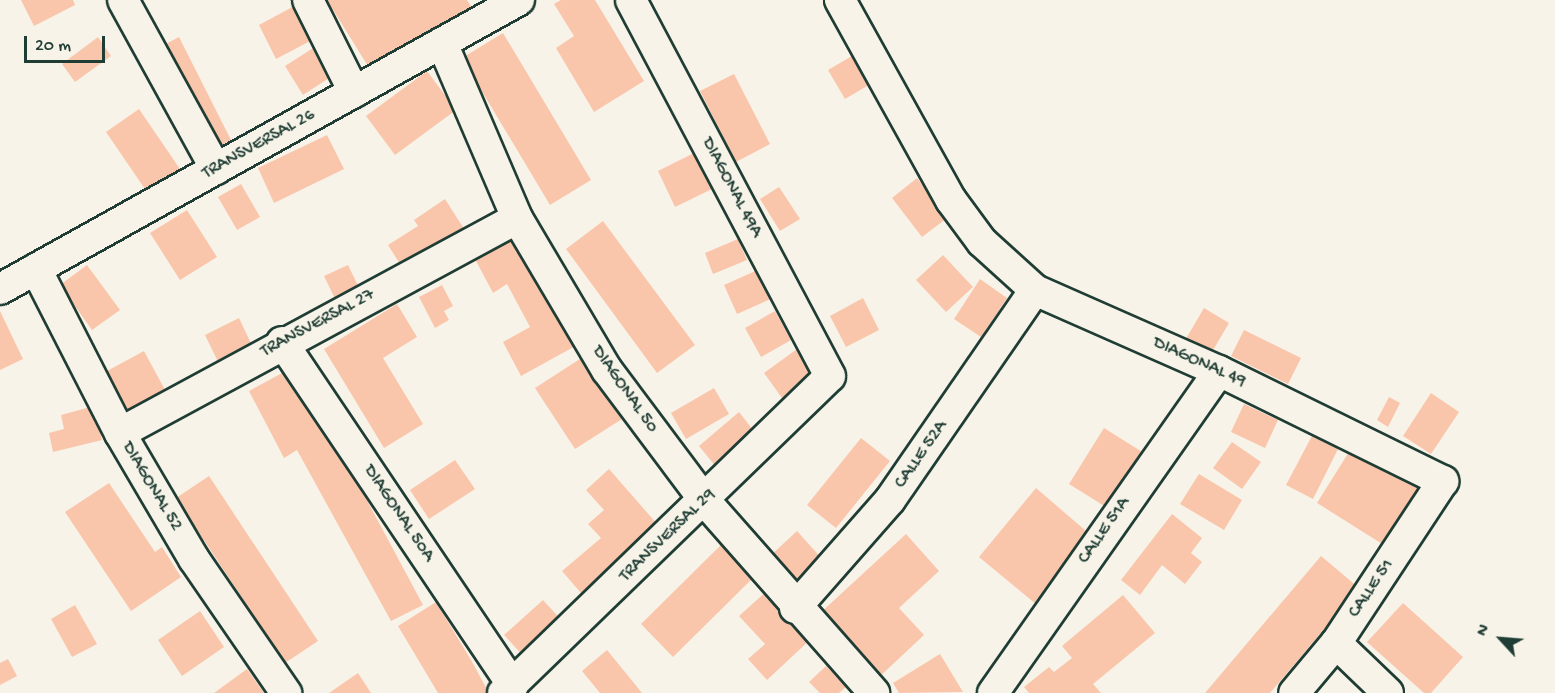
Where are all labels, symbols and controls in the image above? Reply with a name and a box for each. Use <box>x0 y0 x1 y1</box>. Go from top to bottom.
scale bar <box>27 24 108 62</box>
text: 20 m <box>35 36 71 57</box>
street label: TRANSVERSAL 26 <box>199 105 319 185</box>
street label: DIAGONAL 49A <box>696 134 766 242</box>
street label: TRANSVERSAL 27 <box>257 285 379 363</box>
street label: DIAGONAL 49 <box>1149 333 1249 393</box>
street label: DIAGONAL 50 <box>586 342 662 438</box>
street label: CALLE 52A <box>891 417 953 493</box>
street label: DIAGONAL 52 <box>116 438 186 536</box>
street label: DIAGONAL 50A <box>358 461 438 567</box>
street label: TRANSVERSAL 29 <box>615 485 721 587</box>
street label: CALLE 51A <box>1074 494 1136 568</box>
street label: CALLE 51 <box>1345 556 1399 622</box>
north arrow <box>1471 609 1531 669</box>
text: N <box>1474 622 1495 640</box>

